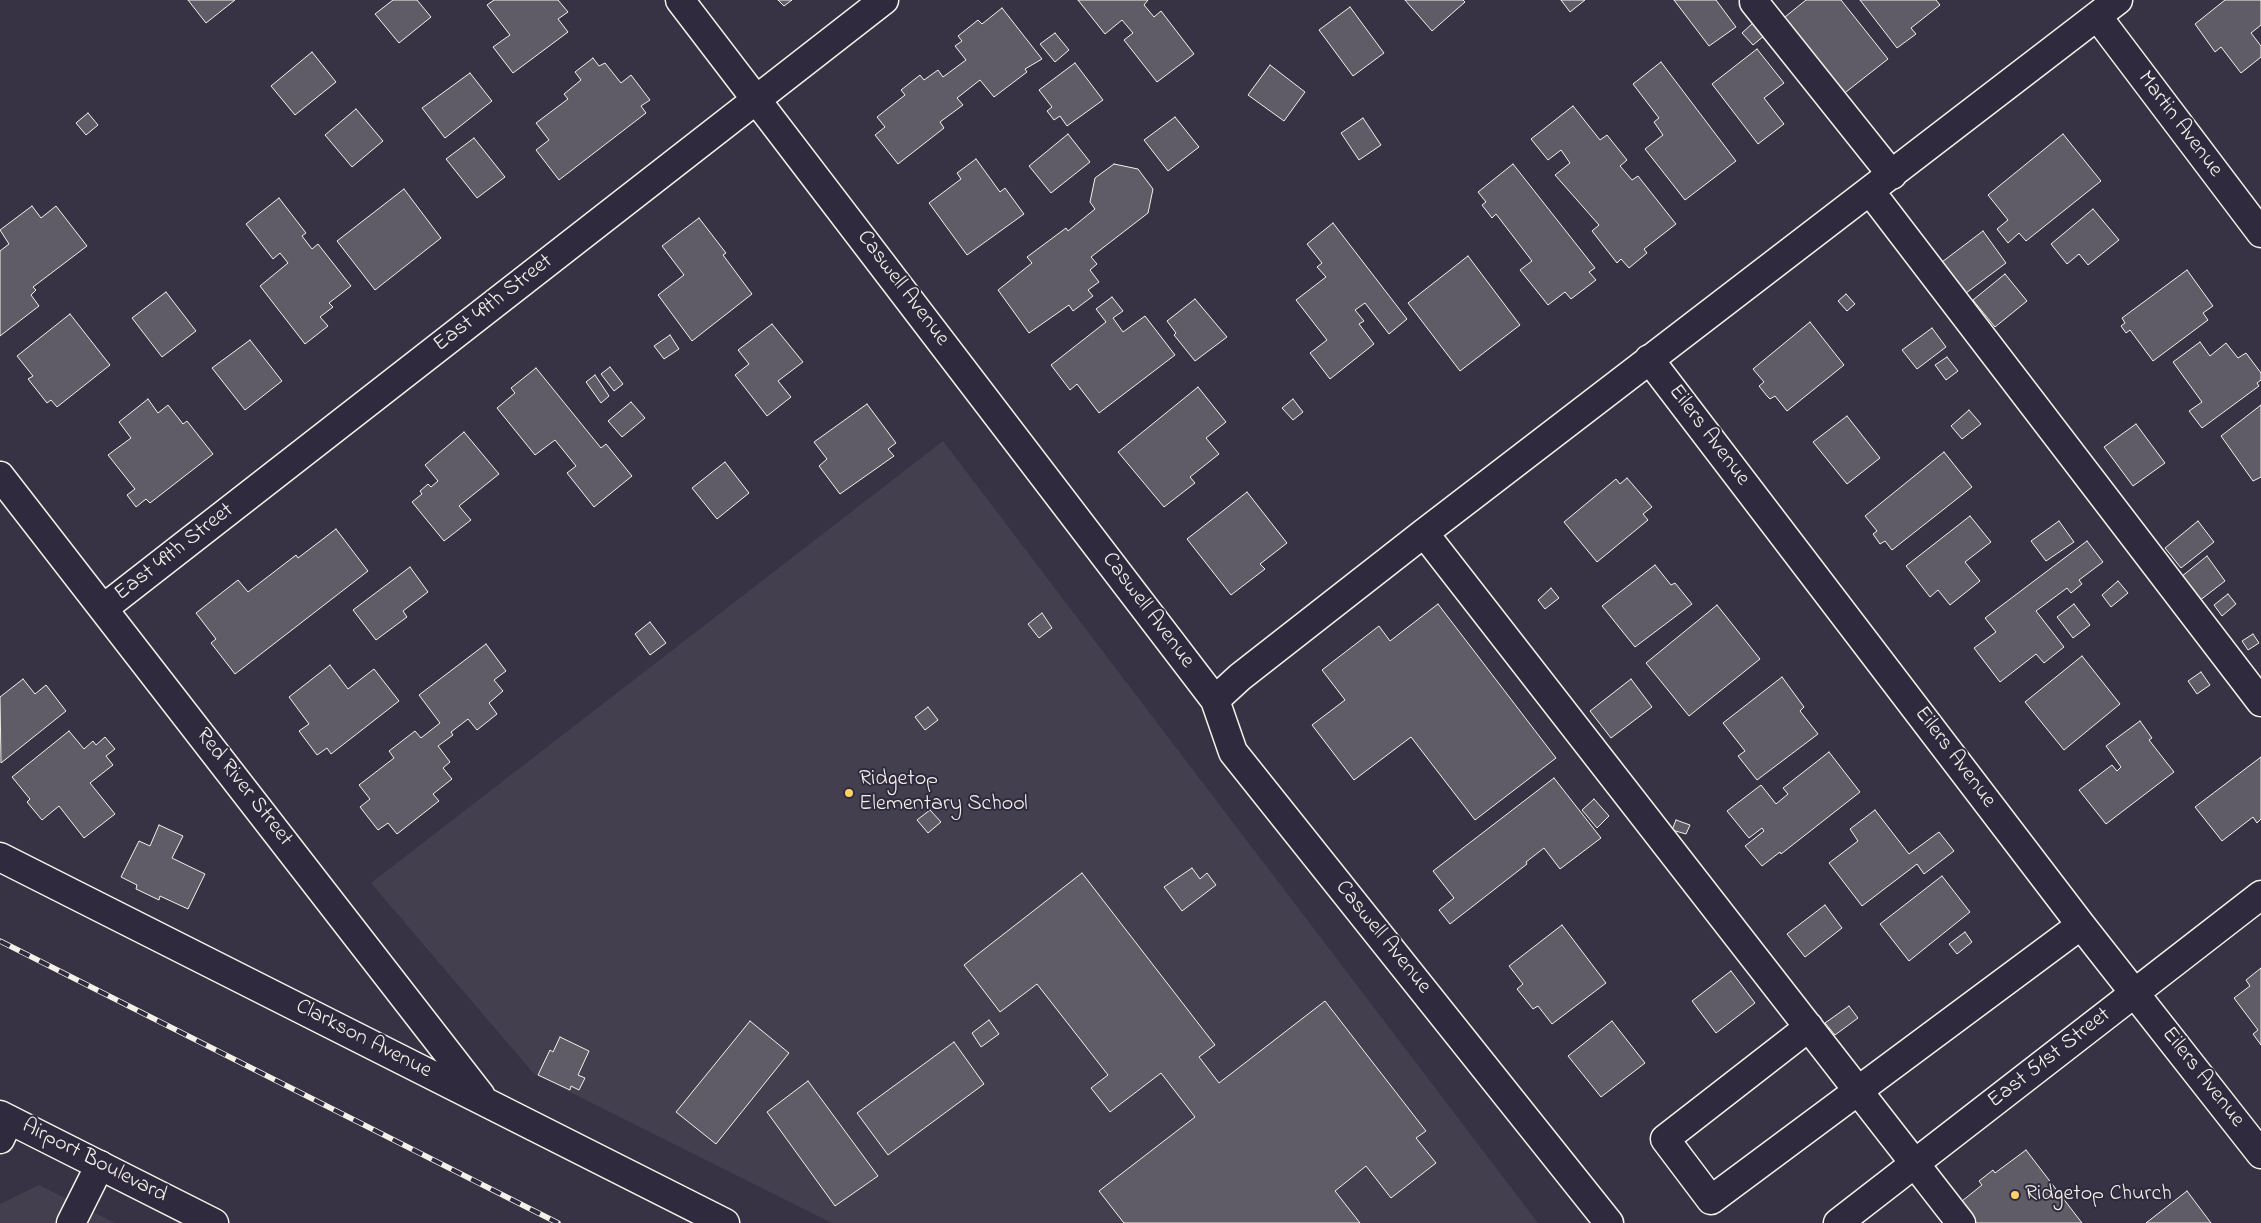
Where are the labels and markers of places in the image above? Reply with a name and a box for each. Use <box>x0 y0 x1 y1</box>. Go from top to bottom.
place label: Ridgetop Elementary School <box>859 767 1028 818</box>
marker: Ridgetop Elementary School <box>843 787 855 799</box>
place label: Ridgetop Church <box>2025 1182 2172 1208</box>
marker: Ridgetop Church <box>2009 1189 2021 1201</box>

